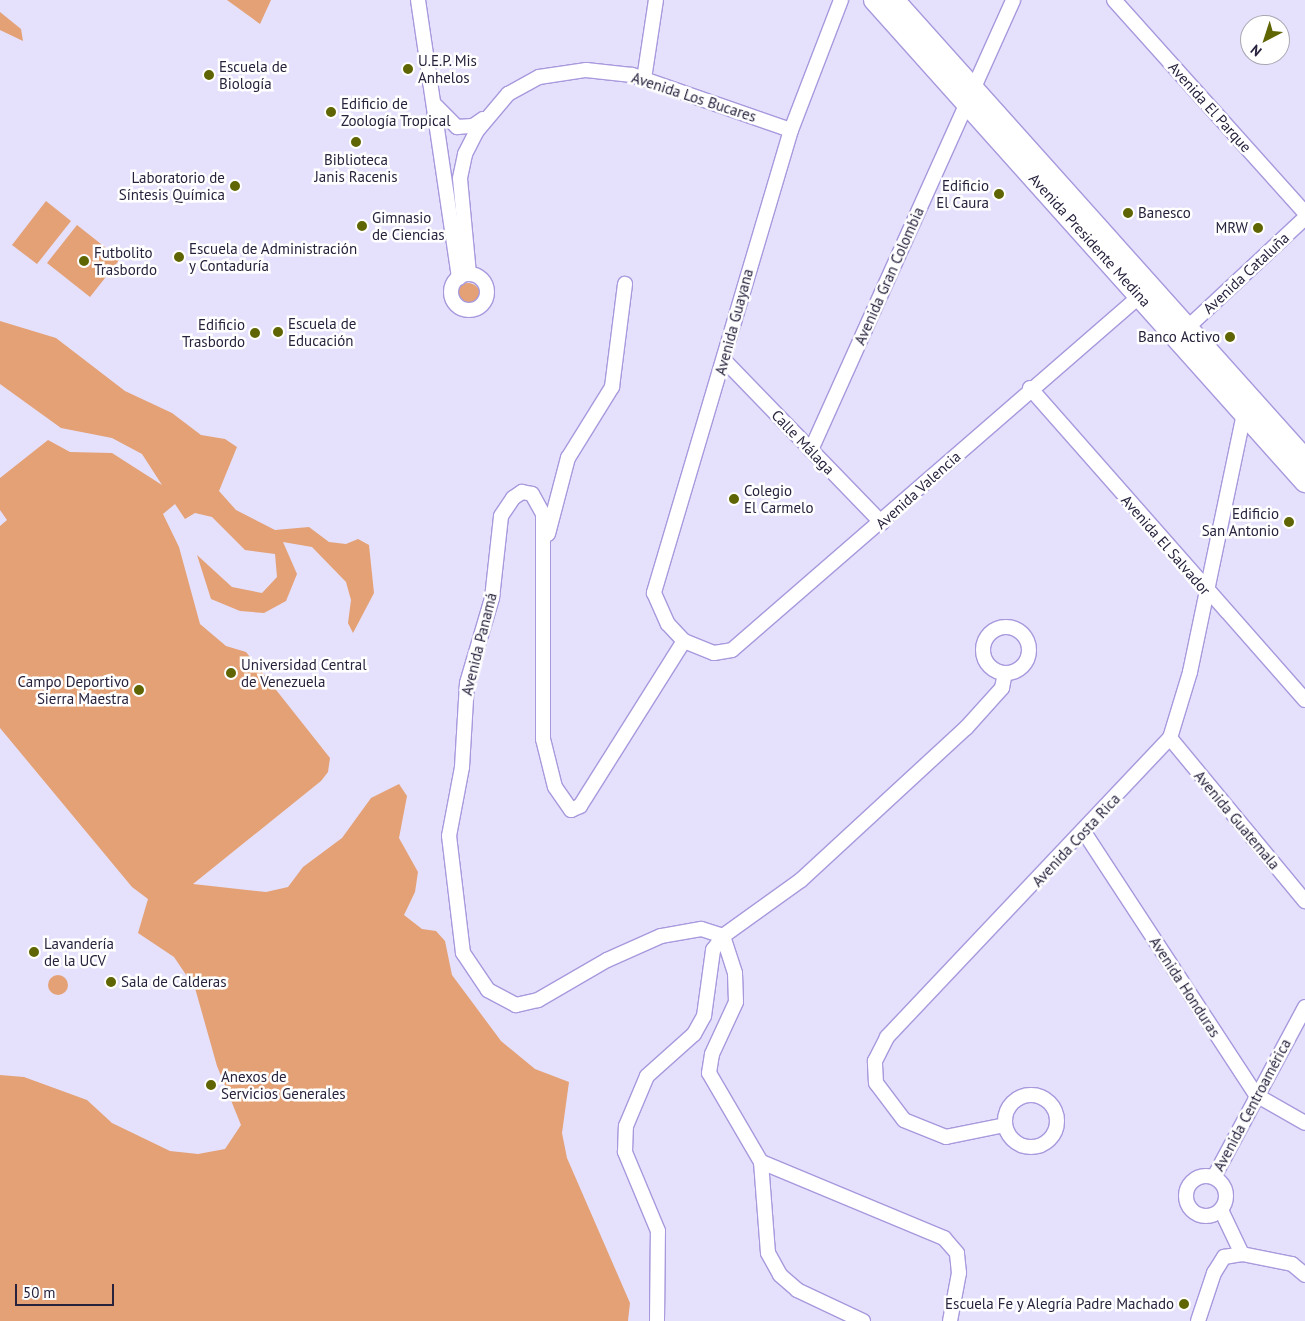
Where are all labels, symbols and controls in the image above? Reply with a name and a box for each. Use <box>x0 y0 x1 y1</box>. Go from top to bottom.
north arrow <box>1240 15 1290 65</box>
text: N <box>1247 41 1265 61</box>
place label: U.E.P. Mis Anhelos <box>418 51 478 86</box>
place label: Escuela de Biología <box>219 57 287 92</box>
street label: Avenida El Parque <box>1165 58 1255 156</box>
marker: U.E.P. Mis Anhelos <box>402 63 414 75</box>
street label: Avenida Los Bucares <box>629 68 759 126</box>
marker: Escuela de Biología <box>203 69 215 81</box>
place label: Edificio de Zoología Tropical <box>341 94 451 129</box>
marker: Edificio de Zoología Tropical <box>325 106 337 118</box>
marker: Biblioteca Janis Racenis <box>350 136 362 148</box>
place label: Biblioteca Janis Racenis <box>314 150 398 185</box>
place label: Laboratorio de Síntesis Química <box>119 168 225 203</box>
street label: Avenida Presidente Medina <box>1025 170 1155 310</box>
place label: Edificio El Caura <box>936 176 989 211</box>
marker: Laboratorio de Síntesis Química <box>229 180 241 192</box>
marker: Edificio El Caura <box>993 188 1005 200</box>
street label: Avenida Gran Colombia <box>851 204 927 348</box>
place label: Banesco <box>1138 204 1191 222</box>
marker: Banesco <box>1122 207 1134 219</box>
place label: Gimnasio de Ciencias <box>372 208 445 243</box>
place label: MRW <box>1215 219 1248 237</box>
marker: Gimnasio de Ciencias <box>356 220 368 232</box>
marker: MRW <box>1252 222 1264 234</box>
street label: Avenida Cataluña <box>1199 229 1293 317</box>
place label: Escuela de Administración y Contaduría <box>189 239 358 274</box>
place label: Futbolito Trasbordo <box>94 243 157 278</box>
marker: Escuela de Administración y Contaduría <box>173 251 185 263</box>
marker: Futbolito Trasbordo <box>78 255 90 267</box>
street label: Avenida Guayana <box>711 267 757 377</box>
place label: Escuela de Educación <box>288 314 356 349</box>
place label: Edificio Trasbordo <box>182 315 245 350</box>
marker: Escuela de Educación <box>272 326 284 338</box>
marker: Edificio Trasbordo <box>249 327 261 339</box>
place label: Banco Activo <box>1138 328 1220 346</box>
marker: Banco Activo <box>1224 331 1236 343</box>
street label: Calle Málaga <box>768 406 838 478</box>
street label: Avenida Valencia <box>872 447 964 533</box>
place label: Colegio El Carmelo <box>744 481 813 516</box>
street label: Avenida El Salvador <box>1118 491 1214 599</box>
marker: Colegio El Carmelo <box>728 493 740 505</box>
place label: Edificio San Antonio <box>1201 504 1279 539</box>
marker: Edificio San Antonio <box>1283 516 1295 528</box>
street label: Avenida Panamá <box>458 591 500 697</box>
place label: Universidad Central de Venezuela <box>241 655 367 690</box>
marker: Universidad Central de Venezuela <box>225 667 237 679</box>
place label: Campo Deportivo Sierra Maestra <box>18 672 129 707</box>
marker: Campo Deportivo Sierra Maestra <box>133 684 145 696</box>
street label: Avenida Guatemala <box>1190 767 1284 873</box>
street label: Avenida Costa Rica <box>1028 790 1124 890</box>
street label: Avenida Honduras <box>1146 933 1224 1041</box>
place label: Lavandería de la UCV <box>44 934 114 969</box>
marker: Lavandería de la UCV <box>28 946 40 958</box>
place label: Sala de Calderas <box>121 973 227 991</box>
marker: Sala de Calderas <box>105 976 117 988</box>
street label: Avenida Centroamérica <box>1209 1036 1295 1174</box>
place label: Anexos de Servicios Generales <box>221 1067 346 1102</box>
marker: Anexos de Servicios Generales <box>205 1079 217 1091</box>
scale bar <box>18 1274 116 1306</box>
text: 50 m <box>23 1283 56 1302</box>
place label: Escuela Fe y Alegría Padre Machado <box>944 1295 1174 1313</box>
marker: Escuela Fe y Alegría Padre Machado <box>1178 1298 1190 1310</box>

